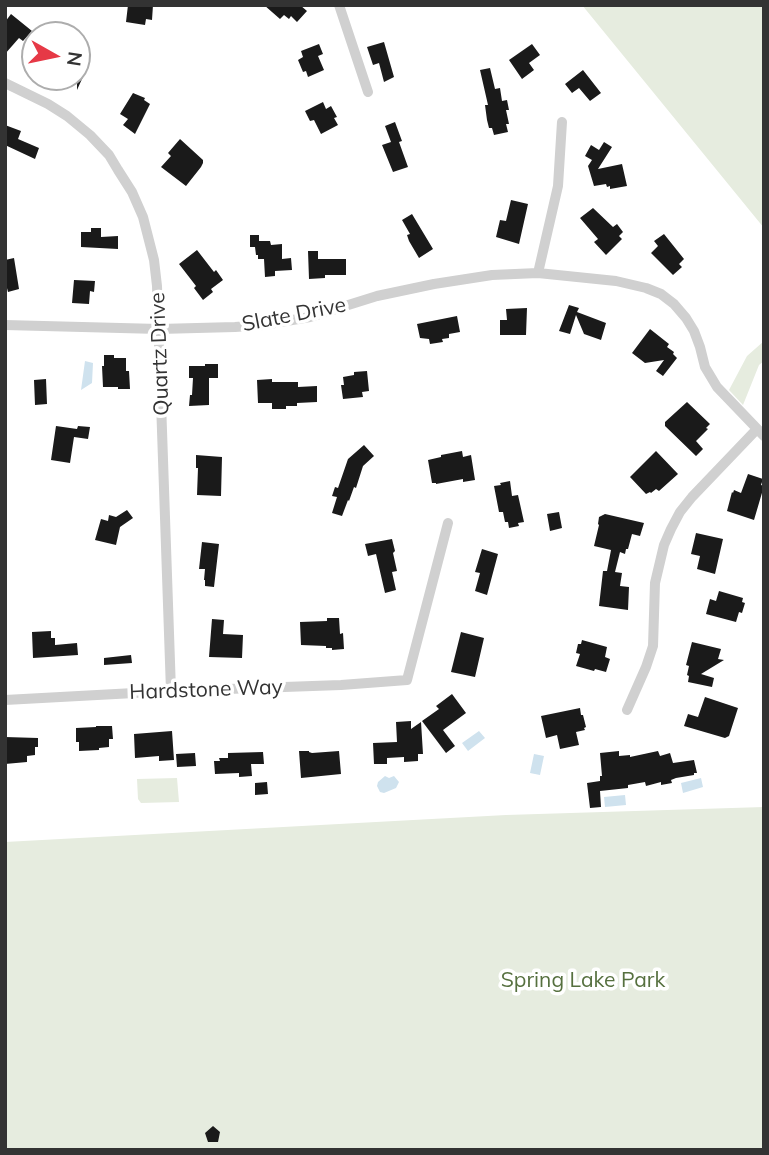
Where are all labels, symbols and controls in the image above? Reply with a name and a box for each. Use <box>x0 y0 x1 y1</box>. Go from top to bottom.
north arrow <box>21 21 91 91</box>
text: N <box>62 50 88 68</box>
street label: Quartz Drive <box>145 292 175 416</box>
street label: Slate Drive <box>240 293 348 337</box>
street label: Hardstone Way <box>129 675 283 705</box>
park label: Spring Lake Park <box>501 968 665 994</box>

